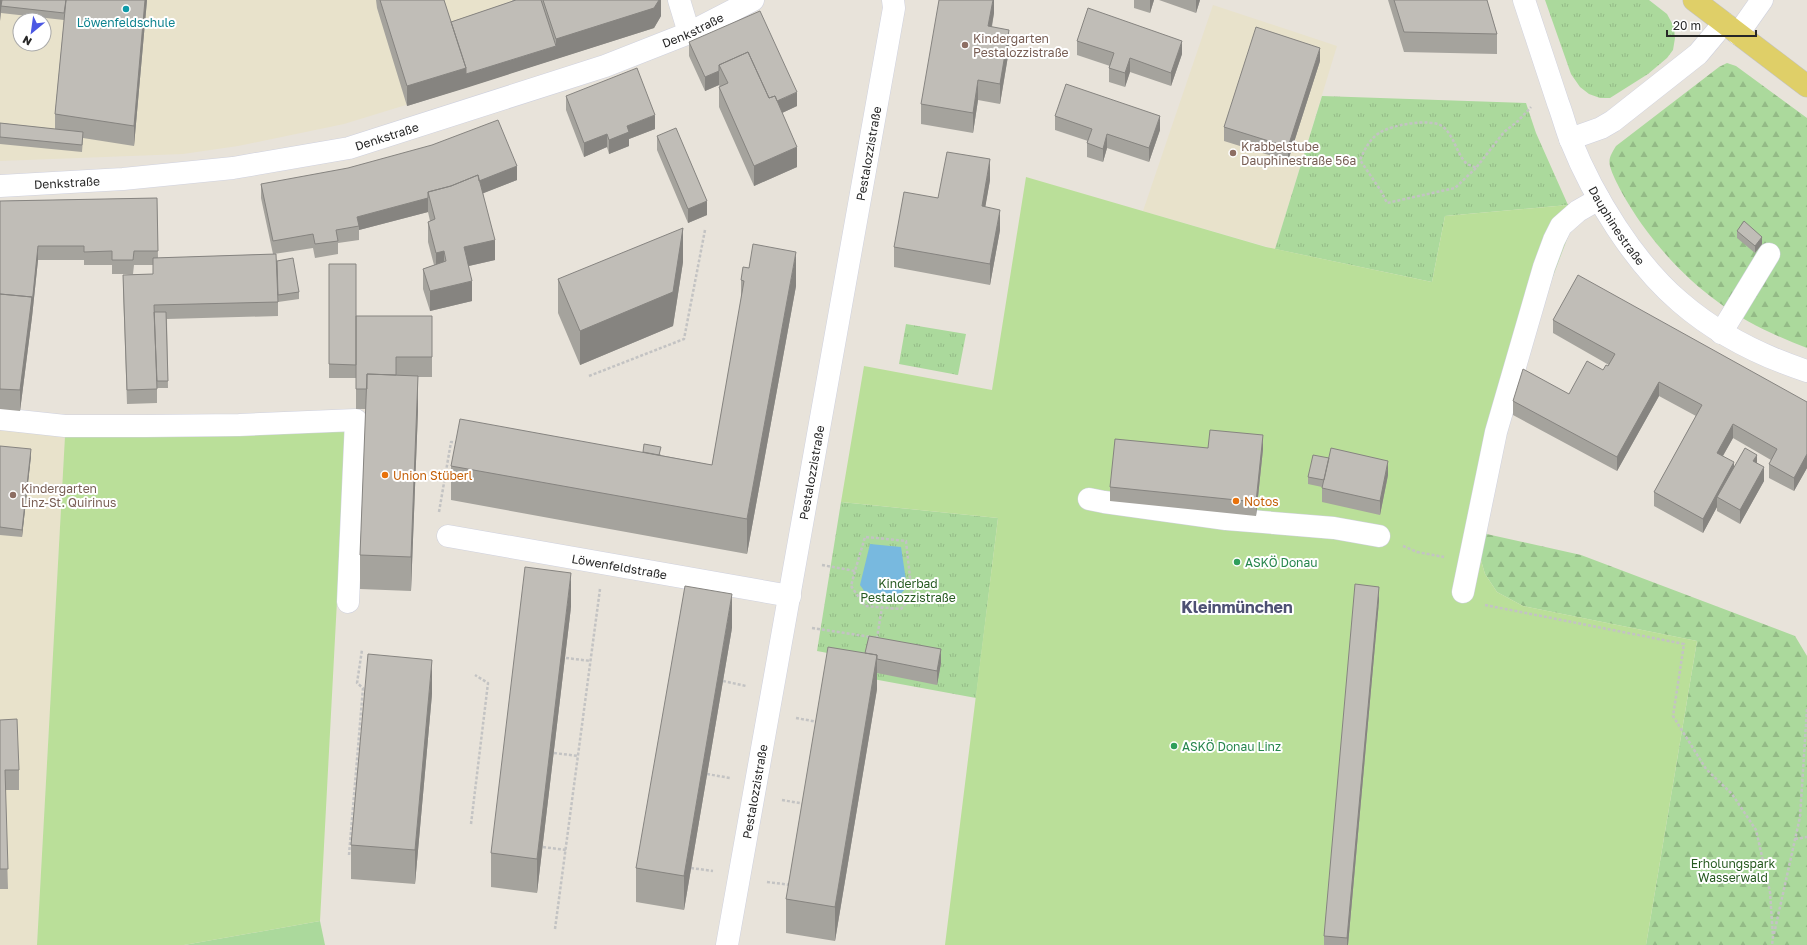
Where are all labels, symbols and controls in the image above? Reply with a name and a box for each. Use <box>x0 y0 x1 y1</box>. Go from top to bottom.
marker: Löwenfeldschule <box>121 4 131 14</box>
street label: Denkstraße <box>660 9 726 50</box>
north arrow <box>12 12 52 52</box>
scale bar <box>1667 12 1756 38</box>
place label: Löwenfeldschule <box>77 15 175 30</box>
text: 20 m <box>1673 18 1701 33</box>
place label: Kindergarten Pestalozzistraße <box>973 31 1069 60</box>
text: N <box>20 33 34 49</box>
marker: Kindergarten Pestalozzistraße <box>960 40 970 50</box>
street label: Pestalozzistraße <box>852 105 884 202</box>
street label: Denkstraße <box>353 119 420 153</box>
place label: Krabbelstube Dauphinestraße 56a <box>1241 139 1356 168</box>
marker: Krabbelstube Dauphinestraße 56a <box>1228 148 1238 158</box>
street label: Denkstraße <box>34 173 100 192</box>
street label: Dauphinestraße <box>1586 183 1648 268</box>
street label: Pestalozzistraße <box>795 424 827 521</box>
place label: Union Stüberl <box>393 468 472 483</box>
marker: Union Stüberl <box>380 470 390 480</box>
place label: Kindergarten Linz-St. Quirinus <box>21 481 116 510</box>
marker: Kindergarten Linz-St. Quirinus <box>8 490 18 500</box>
place label: Notos <box>1244 494 1279 509</box>
marker: Notos <box>1231 496 1241 506</box>
street label: Löwenfeldstraße <box>571 550 668 582</box>
place label: ASKÖ Donau <box>1245 555 1318 570</box>
marker: ASKÖ Donau <box>1232 557 1242 567</box>
park label: Kinderbad Pestalozzistraße <box>860 576 956 605</box>
district label: Kleinmünchen <box>1181 597 1293 617</box>
place label: ASKÖ Donau Linz <box>1182 739 1281 754</box>
marker: ASKÖ Donau Linz <box>1169 741 1179 751</box>
street label: Pestalozzistraße <box>739 743 770 840</box>
park label: Erholungspark Wasserwald <box>1691 856 1775 885</box>

